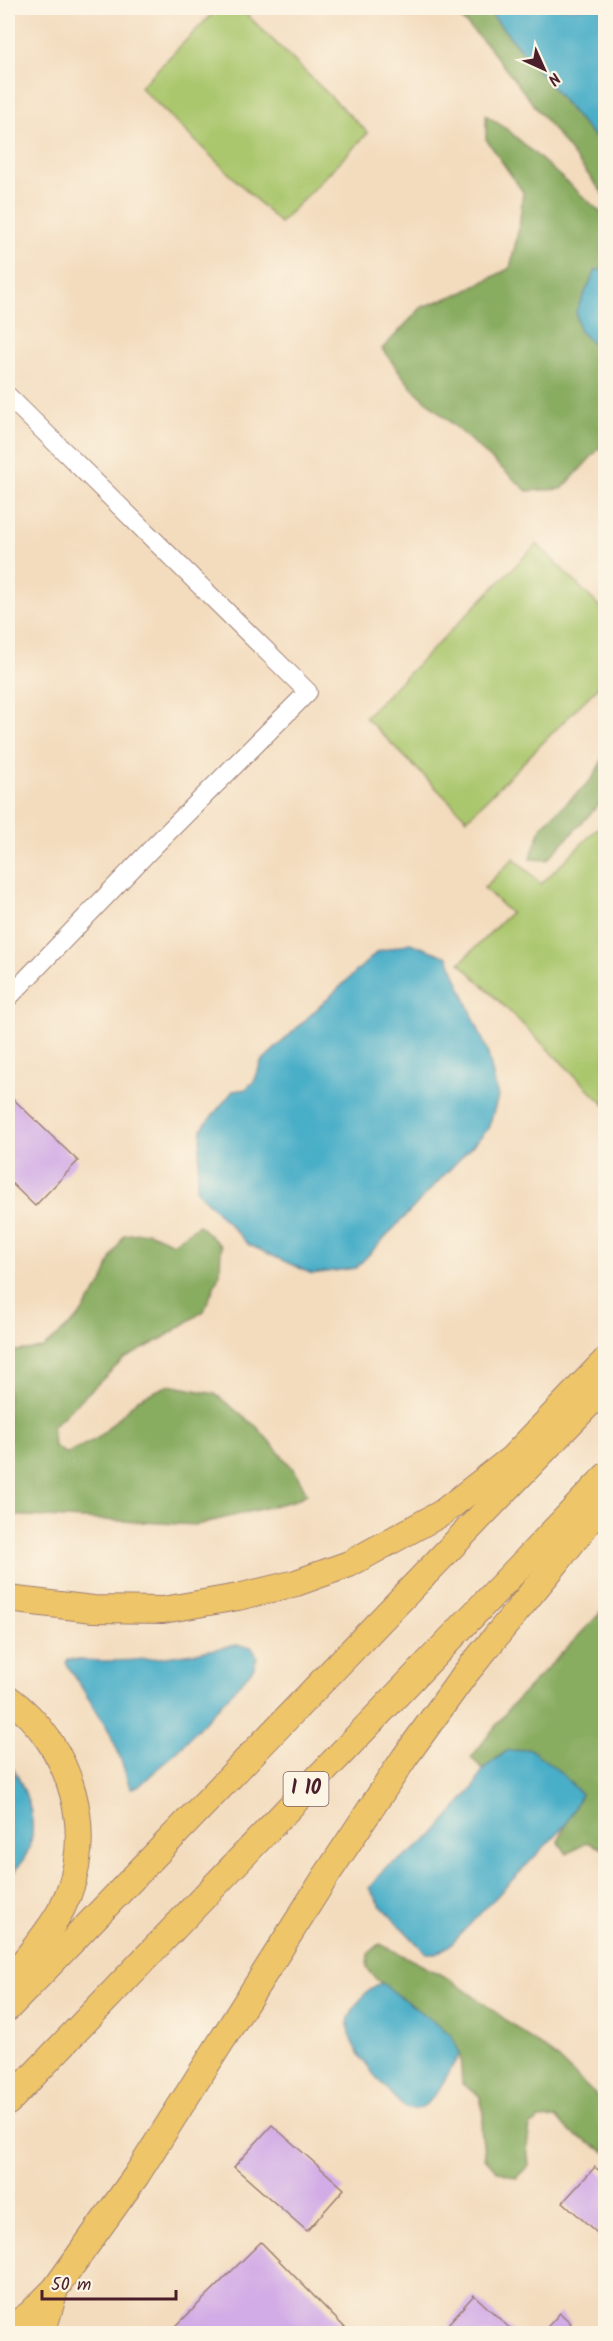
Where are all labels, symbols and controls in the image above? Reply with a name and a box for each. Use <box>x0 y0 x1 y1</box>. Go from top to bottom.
north arrow <box>514 39 574 99</box>
text: N <box>541 66 566 91</box>
road number: I 10 <box>284 1772 328 1806</box>
scale bar <box>42 2263 176 2301</box>
text: 50 m <box>51 2271 91 2300</box>

